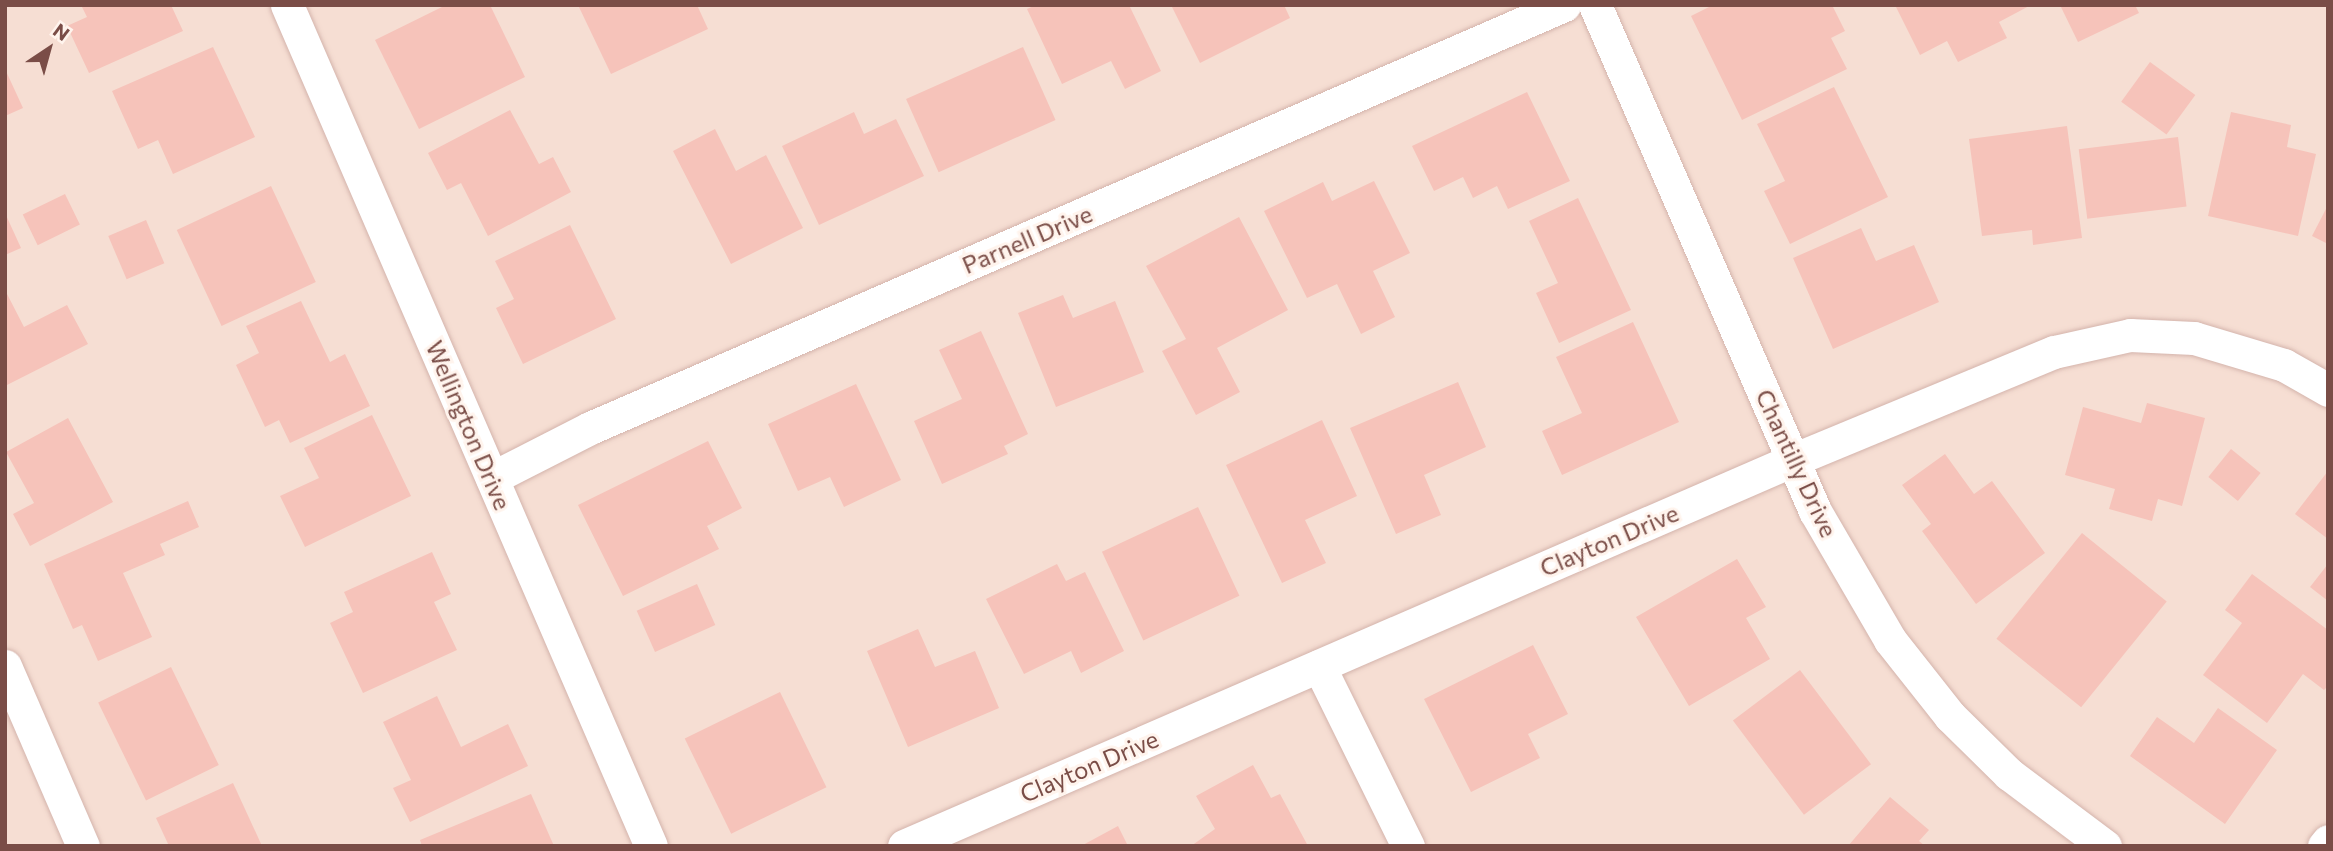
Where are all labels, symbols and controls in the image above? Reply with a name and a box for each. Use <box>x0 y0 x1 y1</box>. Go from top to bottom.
north arrow <box>14 14 84 84</box>
text: N <box>49 18 74 45</box>
street label: Parnell Drive <box>958 199 1096 279</box>
street label: Wellington Drive <box>420 336 518 514</box>
street label: Chantilly Drive <box>1750 385 1844 541</box>
street label: Clayton Drive <box>1535 498 1683 582</box>
street label: Clayton Drive <box>1015 724 1163 808</box>

